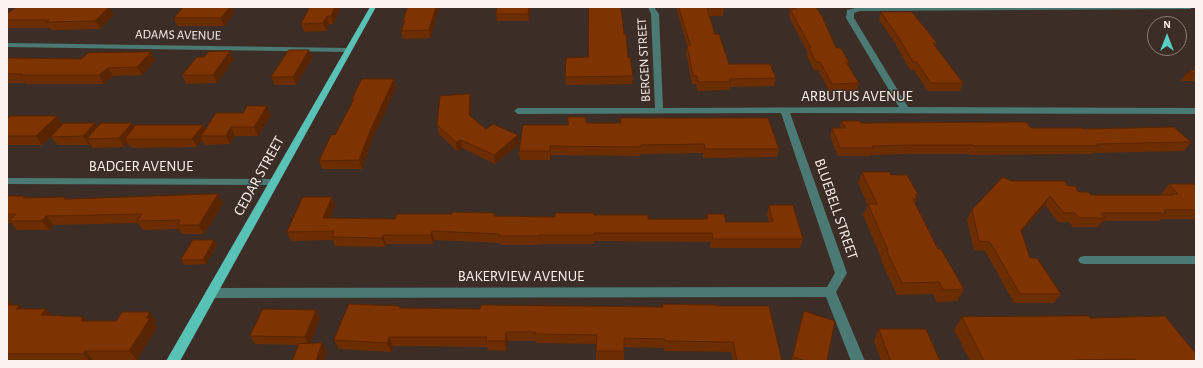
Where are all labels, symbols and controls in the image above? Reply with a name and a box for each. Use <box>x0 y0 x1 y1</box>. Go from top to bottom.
north arrow <box>1147 16 1187 56</box>
street label: BERGEN STREET <box>634 18 654 102</box>
text: N <box>1163 19 1171 30</box>
street label: ADAMS AVENUE <box>135 26 221 44</box>
street label: ARBUTUS AVENUE <box>801 87 913 105</box>
street label: CEDAR STREET <box>230 133 288 219</box>
street label: BLUEBELL STREET <box>810 156 862 262</box>
street label: BADGER AVENUE <box>89 157 193 175</box>
street label: BAKERVIEW AVENUE <box>458 267 584 285</box>

